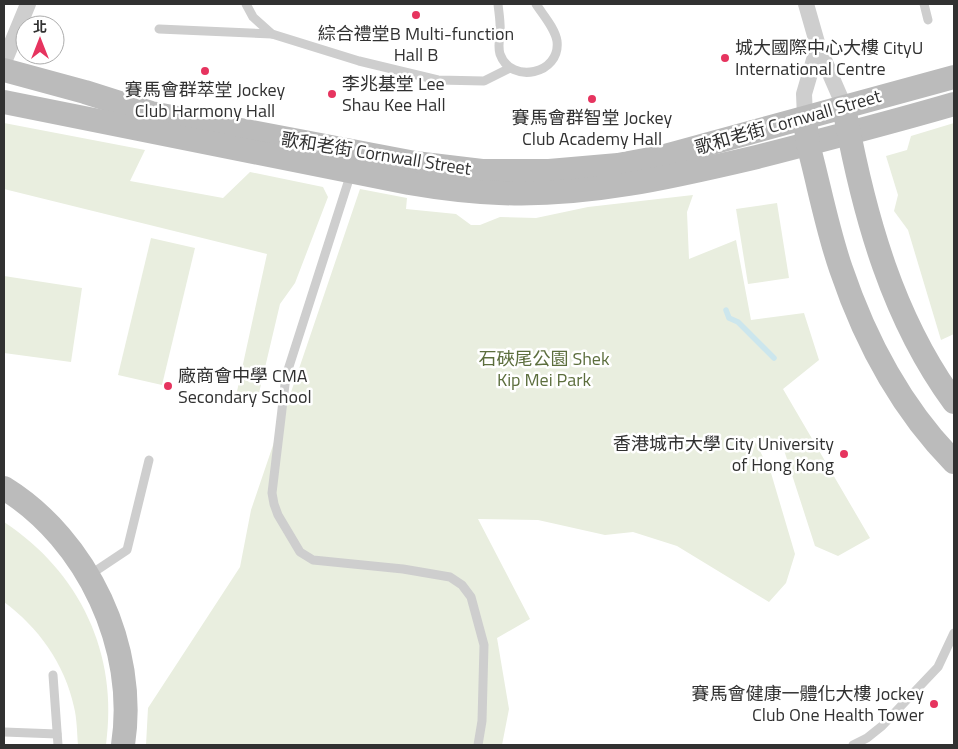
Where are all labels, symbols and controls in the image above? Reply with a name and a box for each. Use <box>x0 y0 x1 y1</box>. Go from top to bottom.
marker: 綜合禮堂B Multi-function Hall B <box>410 9 422 21</box>
north arrow <box>15 15 65 65</box>
text: 北 <box>33 16 47 37</box>
place label: 綜合禮堂B Multi-function Hall B <box>318 20 514 68</box>
place label: 城大國際中心大樓 CityU International Centre <box>735 34 923 82</box>
marker: 城大國際中心大樓 CityU International Centre <box>719 52 731 64</box>
marker: 賽馬會群萃堂 Jockey Club Harmony Hall <box>199 65 211 77</box>
place label: 李兆基堂 Lee Shau Kee Hall <box>342 70 446 118</box>
place label: 賽馬會群萃堂 Jockey Club Harmony Hall <box>125 76 286 124</box>
street label: 歌和老街 Cornwall Street <box>692 82 885 161</box>
marker: 李兆基堂 Lee Shau Kee Hall <box>326 88 338 100</box>
marker: 賽馬會群智堂 Jockey Club Academy Hall <box>586 93 598 105</box>
place label: 賽馬會群智堂 Jockey Club Academy Hall <box>512 104 673 152</box>
street label: 歌和老街 Cornwall Street <box>279 125 474 182</box>
park label: 石硤尾公園 Shek Kip Mei Park <box>478 345 610 393</box>
place label: 廠商會中學 CMA Secondary School <box>178 362 312 410</box>
marker: 廠商會中學 CMA Secondary School <box>162 380 174 392</box>
place label: 香港城市大學 City University of Hong Kong <box>613 430 834 478</box>
marker: 香港城市大學 City University of Hong Kong <box>838 448 850 460</box>
place label: 賽馬會健康一體化大樓 Jockey Club One Health Tower <box>692 680 924 728</box>
marker: 賽馬會健康一體化大樓 Jockey Club One Health Tower <box>928 698 940 710</box>

